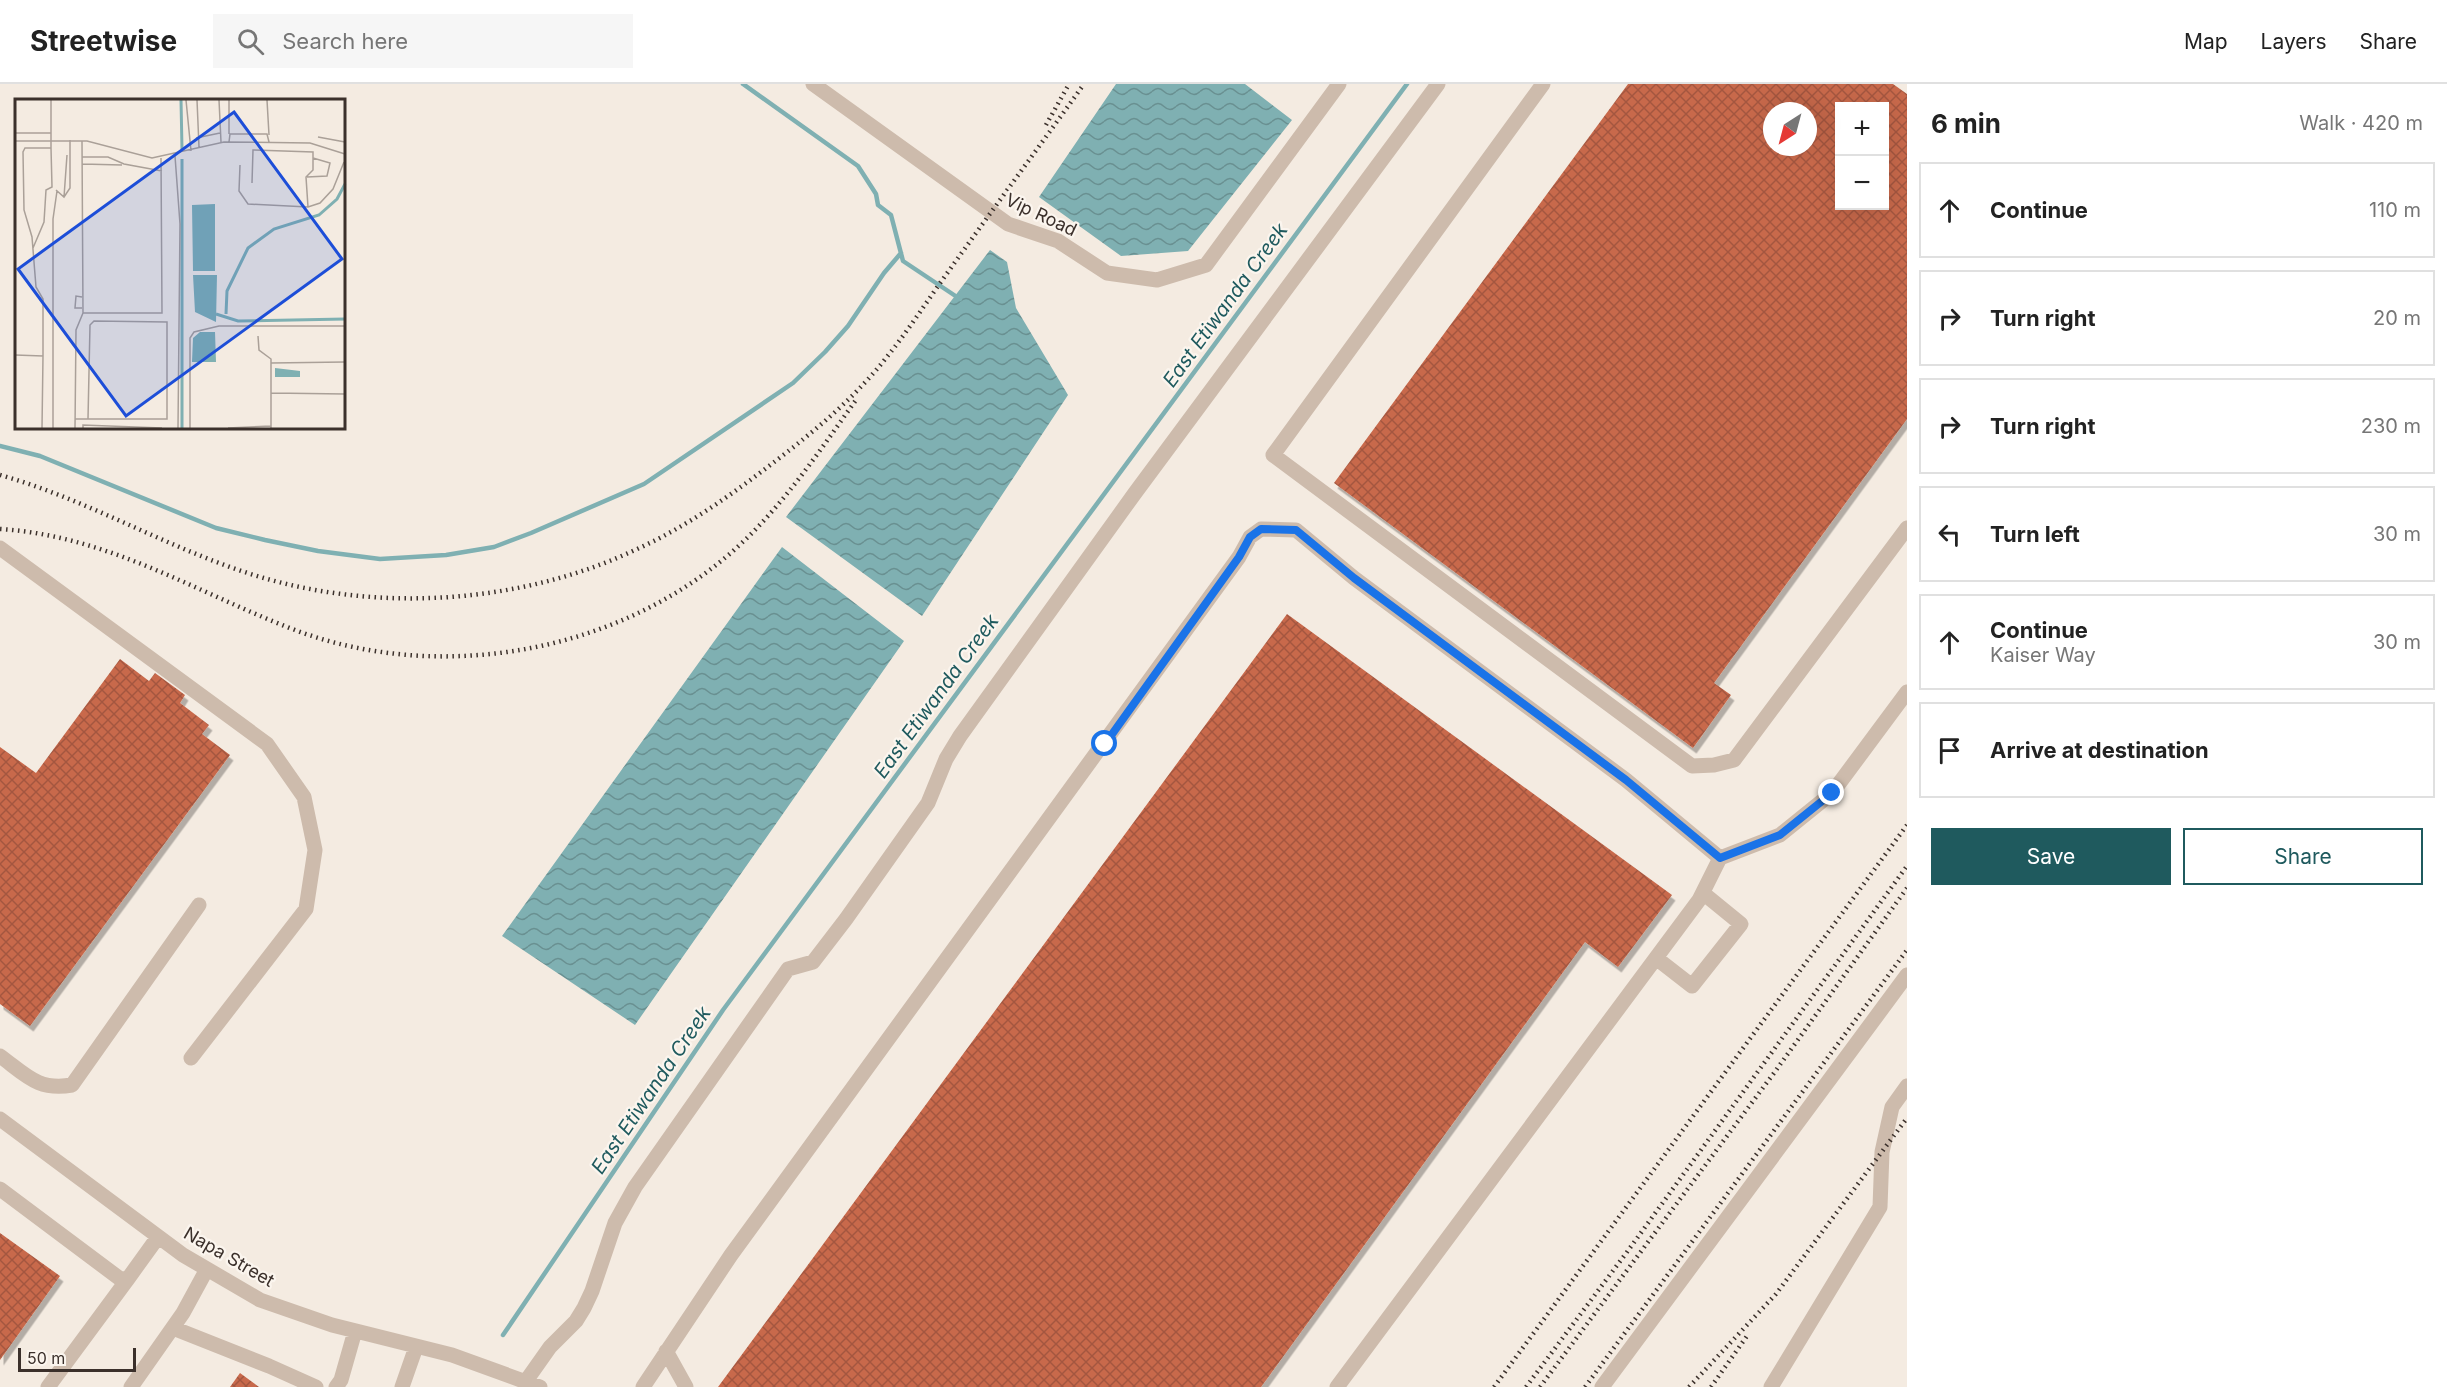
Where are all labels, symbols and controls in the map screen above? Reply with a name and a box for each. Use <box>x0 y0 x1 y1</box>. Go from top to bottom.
search box <box>213 14 633 68</box>
text: Streetwise <box>30 24 177 58</box>
icon: search <box>234 25 267 58</box>
text: Search here <box>282 28 408 54</box>
text: Map <box>2184 29 2228 54</box>
text: Layers <box>2261 29 2327 54</box>
text: Share <box>2360 29 2417 54</box>
inset map <box>15 99 345 429</box>
north arrow <box>1763 102 1817 156</box>
map controls <box>1835 102 1889 210</box>
button: + <box>1835 102 1889 156</box>
text: 6 min <box>1931 108 2001 139</box>
text: Walk · 420 m <box>2299 111 2423 135</box>
button: − <box>1835 156 1889 210</box>
street label: Vip Road <box>1002 189 1080 240</box>
icon: ahead <box>1933 194 1966 227</box>
text: Continue <box>1990 197 2088 223</box>
text: 110 m <box>2369 198 2421 222</box>
water label: East Etiwanda Creek <box>1158 218 1293 392</box>
icon: right <box>1933 302 1966 335</box>
text: Turn right <box>1990 305 2096 331</box>
text: 20 m <box>2373 306 2421 330</box>
icon: right <box>1933 410 1966 443</box>
text: Turn right <box>1990 413 2096 439</box>
text: 230 m <box>2361 414 2421 438</box>
icon: left <box>1933 518 1966 551</box>
text: Turn left <box>1990 521 2080 547</box>
text: 30 m <box>2373 522 2421 546</box>
water label: East Etiwanda Creek <box>869 609 1004 783</box>
text: Continue <box>1990 617 2088 643</box>
icon: ahead <box>1933 626 1966 659</box>
text: 30 m <box>2373 630 2421 654</box>
text: Kaiser Way <box>1990 643 2096 667</box>
route start <box>1091 730 1117 756</box>
icon: arrive <box>1933 734 1966 767</box>
text: Arrive at destination <box>1990 737 2209 763</box>
route end <box>1818 779 1844 805</box>
button: Save <box>1931 828 2171 885</box>
button: Share <box>2183 828 2423 885</box>
water label: East Etiwanda Creek <box>586 1001 716 1178</box>
street label: Napa Street <box>180 1222 278 1291</box>
scale bar <box>18 1345 136 1372</box>
text: 50 m <box>27 1348 65 1368</box>

